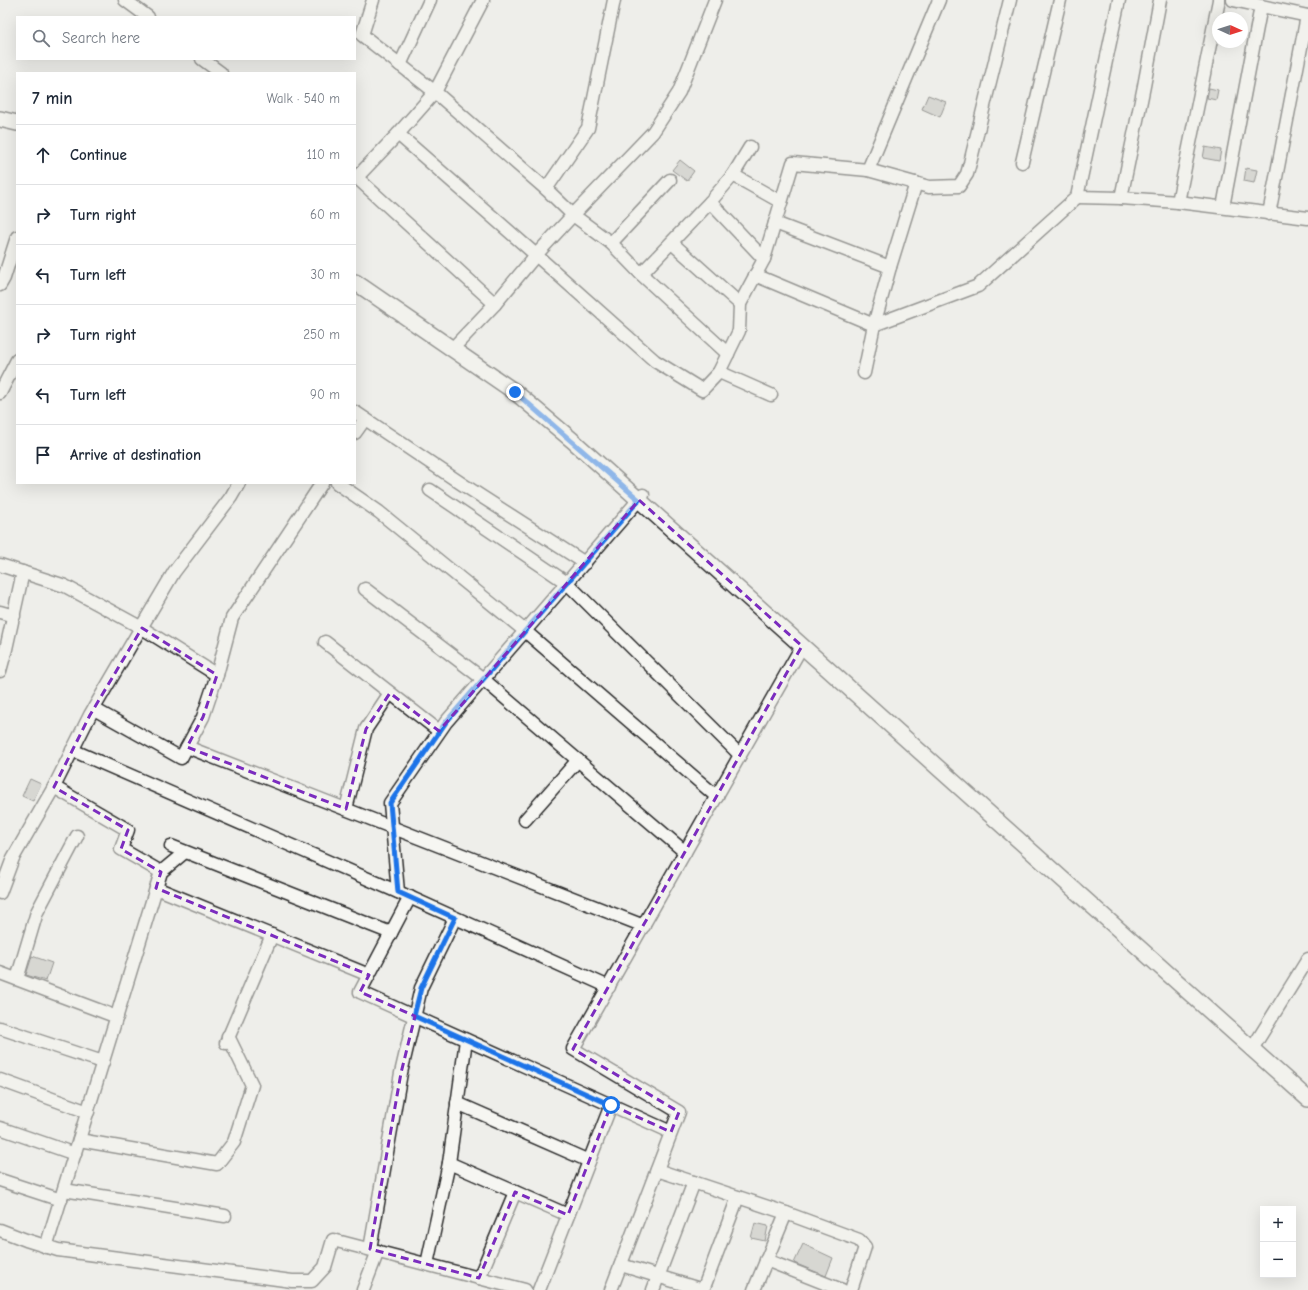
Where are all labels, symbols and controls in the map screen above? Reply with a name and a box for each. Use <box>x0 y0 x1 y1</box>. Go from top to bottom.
north arrow <box>1212 12 1248 48</box>
search box <box>16 16 356 60</box>
icon: search <box>30 27 52 49</box>
text: Search here <box>62 29 140 47</box>
text: 7 min <box>32 89 73 108</box>
text: Walk · 540 m <box>266 91 340 106</box>
icon: ahead <box>32 144 54 166</box>
text: Continue <box>70 146 127 164</box>
text: 110 m <box>307 147 340 162</box>
icon: right <box>32 204 54 226</box>
text: Turn right <box>70 206 136 224</box>
text: 60 m <box>310 207 340 222</box>
icon: left <box>32 264 54 286</box>
text: Turn left <box>70 266 126 284</box>
text: 30 m <box>310 267 340 282</box>
icon: right <box>32 324 54 346</box>
text: Turn right <box>70 326 136 344</box>
text: 250 m <box>303 327 340 342</box>
route end <box>506 383 524 401</box>
icon: left <box>32 384 54 406</box>
text: Turn left <box>70 386 126 404</box>
text: 90 m <box>310 387 340 402</box>
icon: arrive <box>32 444 54 466</box>
text: Arrive at destination <box>70 446 201 464</box>
route start <box>602 1096 620 1114</box>
map controls <box>1260 1206 1296 1278</box>
button: + <box>1260 1206 1296 1242</box>
button: − <box>1260 1242 1296 1278</box>

